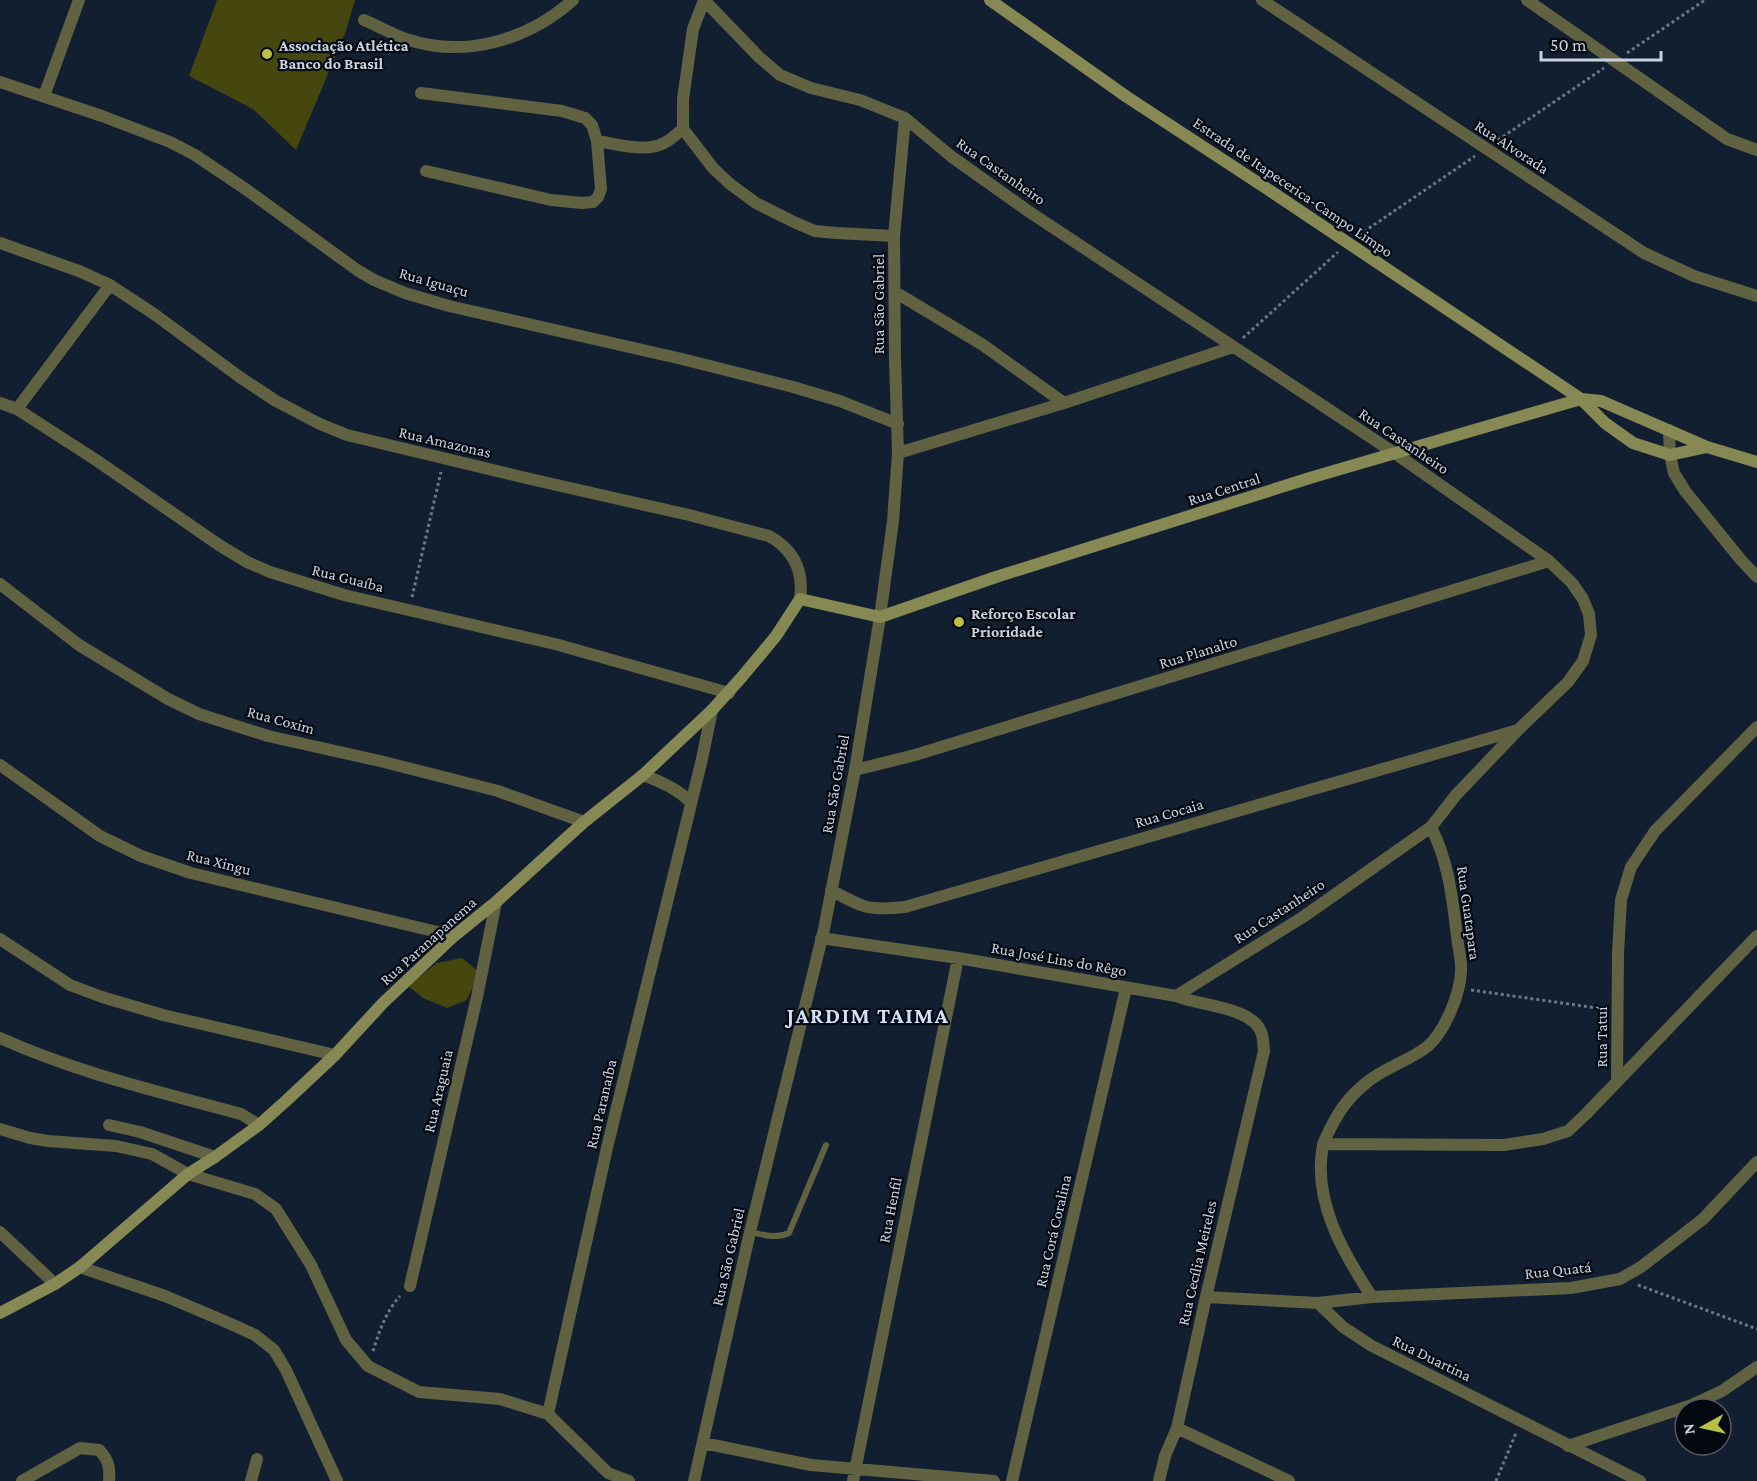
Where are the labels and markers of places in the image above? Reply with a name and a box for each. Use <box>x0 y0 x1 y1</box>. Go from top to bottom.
place label: Associação Atlética Banco do Brasil <box>278 37 409 72</box>
marker: Associação Atlética Banco do Brasil <box>260 47 274 61</box>
place label: Reforço Escolar Prioridade <box>971 605 1076 640</box>
marker: Reforço Escolar Prioridade <box>952 615 966 629</box>

